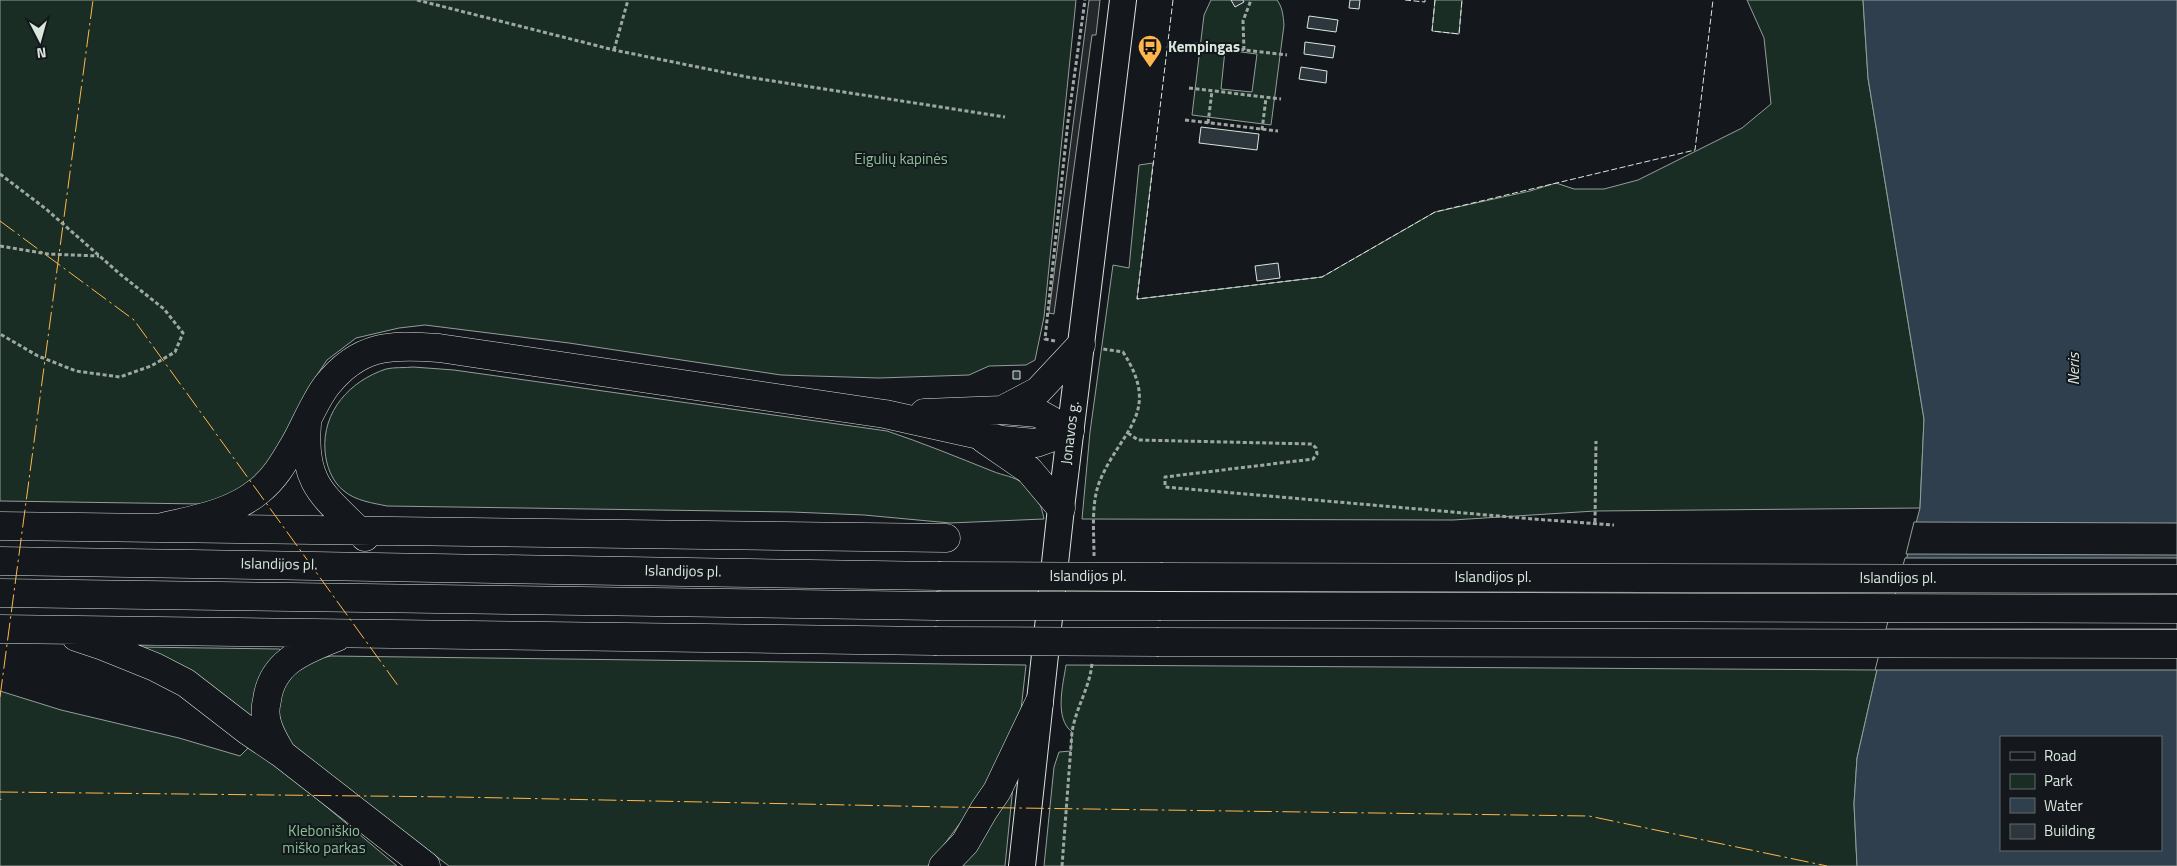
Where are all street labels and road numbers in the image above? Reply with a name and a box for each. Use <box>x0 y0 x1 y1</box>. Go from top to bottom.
street label: Jonavos g. <box>1054 400 1085 466</box>
street label: Islandijos pl. <box>240 551 318 576</box>
street label: Islandijos pl. <box>644 558 722 583</box>
street label: Islandijos pl. <box>1049 564 1127 587</box>
street label: Islandijos pl. <box>1454 565 1532 588</box>
street label: Islandijos pl. <box>1859 566 1937 589</box>

